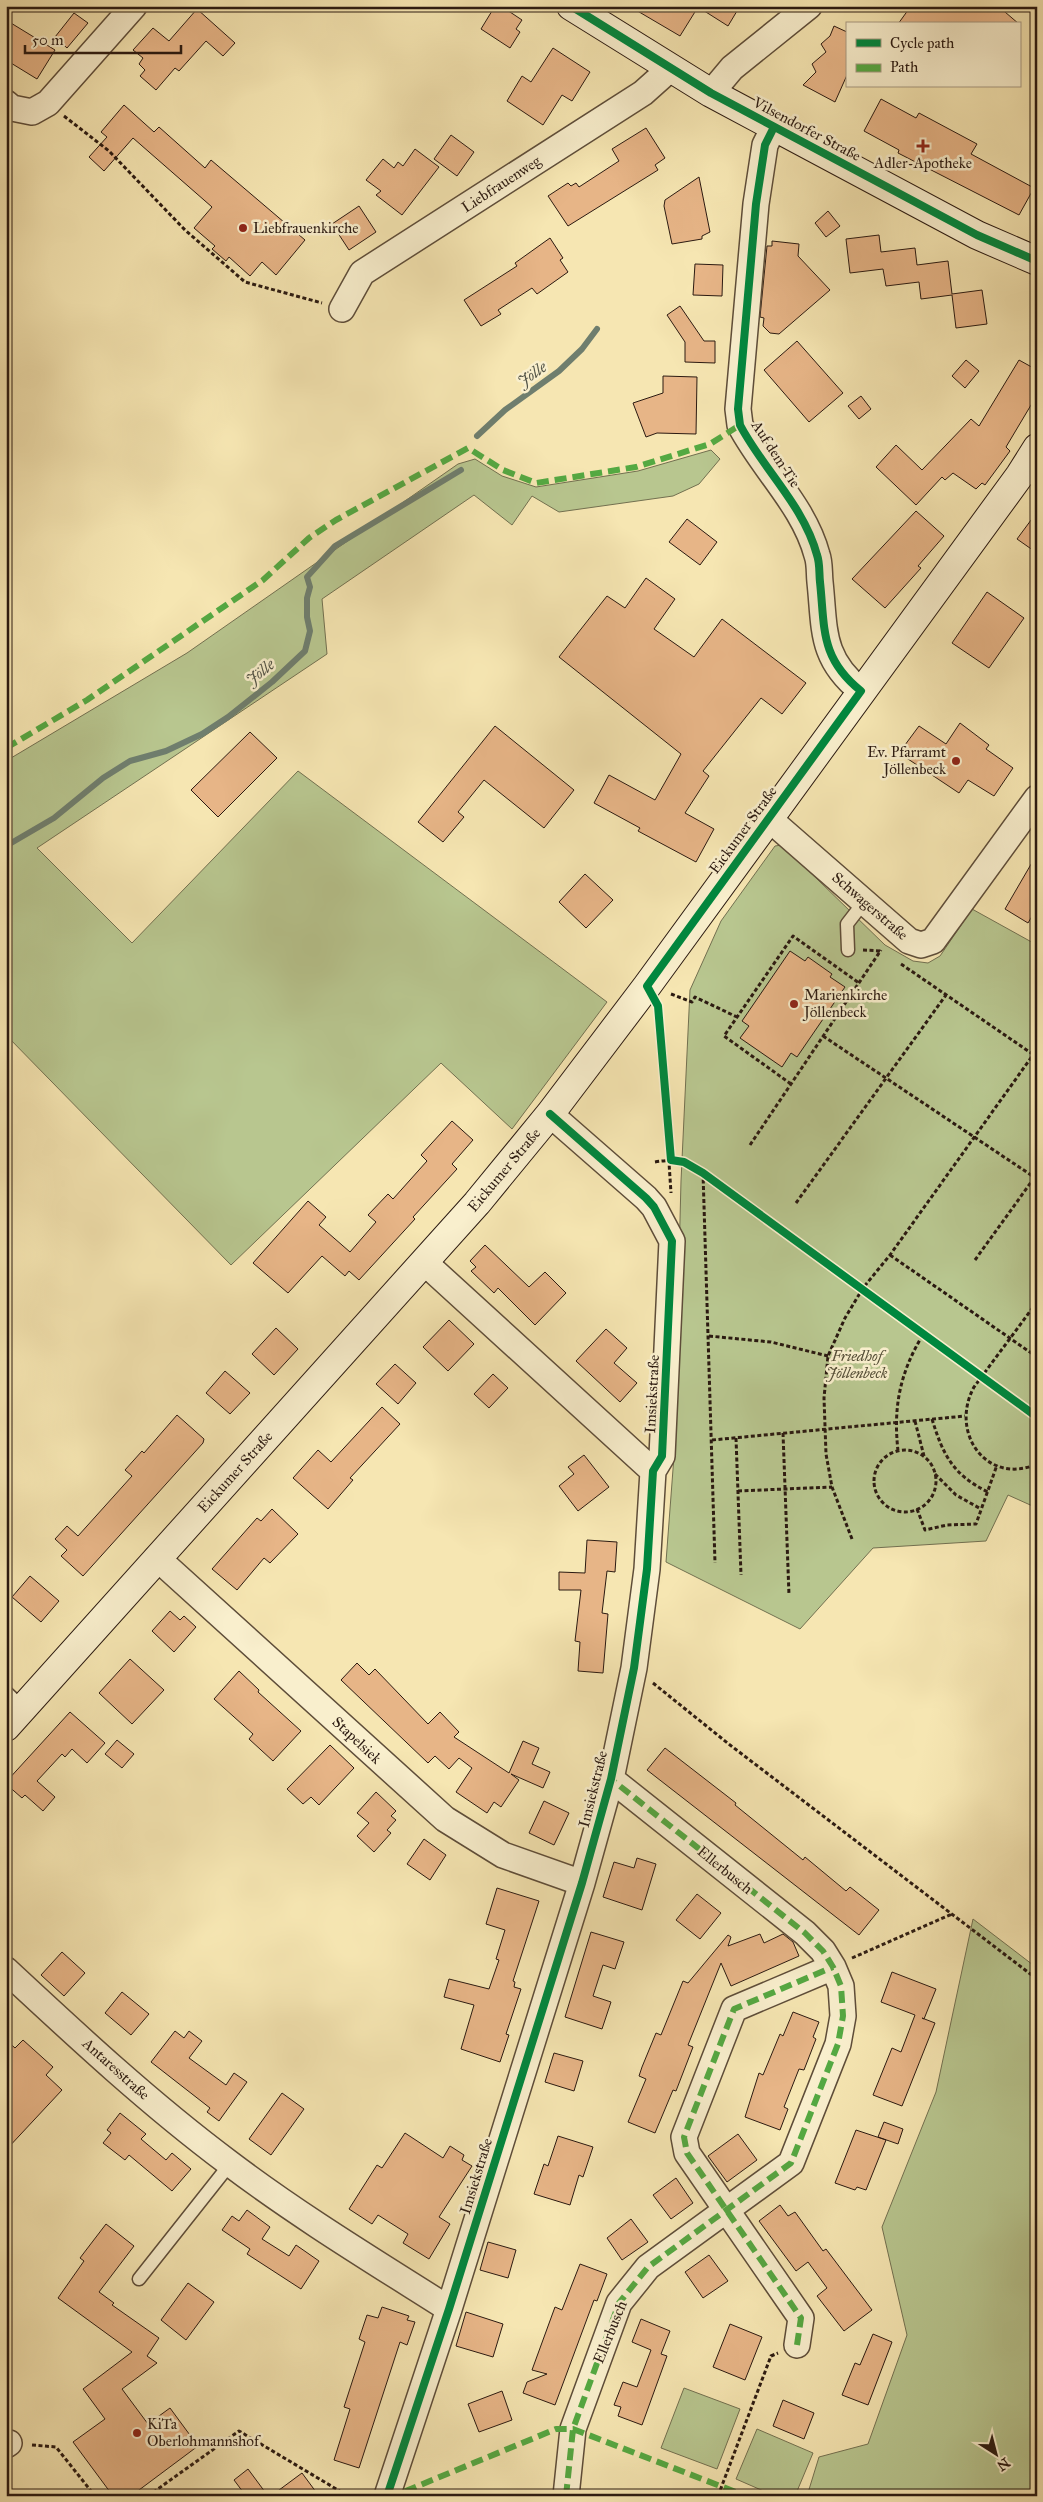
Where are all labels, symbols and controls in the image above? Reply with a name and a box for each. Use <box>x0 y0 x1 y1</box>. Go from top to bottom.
scale bar <box>25 22 181 54</box>
legend <box>846 22 1020 88</box>
text: 50 m <box>32 31 64 49</box>
text: Cycle path <box>890 34 955 52</box>
text: Path <box>890 58 919 76</box>
street label: Vilsendorfer Straße <box>749 93 864 165</box>
marker: Adler-Apotheke <box>917 140 929 152</box>
street label: Liebfrauenweg <box>458 151 545 216</box>
place label: Adler-Apotheke <box>873 154 972 172</box>
place label: Liebfrauenkirche <box>253 219 359 237</box>
marker: Liebfrauenkirche <box>237 222 249 234</box>
water label: Jölle <box>513 357 551 391</box>
street label: Auf dem Tie <box>747 416 804 491</box>
water label: Jölle <box>241 654 279 690</box>
place label: Ev. Pfarramt Jöllenbeck <box>867 743 947 779</box>
marker: Ev. Pfarramt Jöllenbeck <box>950 755 962 767</box>
street label: Eickumer Straße <box>705 783 781 877</box>
street label: Schwagerstraße <box>828 868 912 944</box>
place label: Marienkirche Jöllenbeck <box>802 986 887 1022</box>
marker: Marienkirche Jöllenbeck <box>788 998 800 1010</box>
street label: Eickumer Straße <box>464 1125 544 1215</box>
park label: Friedhof Jöllenbeck <box>825 1347 888 1382</box>
street label: Imsiekstraße <box>641 1354 663 1434</box>
street label: Eickumer Straße <box>194 1427 276 1517</box>
street label: Stapelsiek <box>329 1713 385 1767</box>
street label: Imsiekstraße <box>575 1749 611 1829</box>
street label: Ellerbusch <box>694 1842 757 1898</box>
street label: Antaresstraße <box>78 2034 153 2104</box>
street label: Imsiekstraße <box>456 2136 496 2216</box>
street label: Ellerbusch <box>589 2297 631 2366</box>
place label: KiTa Oberlohmannshof <box>147 2415 262 2450</box>
marker: KiTa Oberlohmannshof <box>131 2427 143 2439</box>
north arrow <box>970 2430 1020 2480</box>
text: N <box>993 2454 1013 2475</box>

